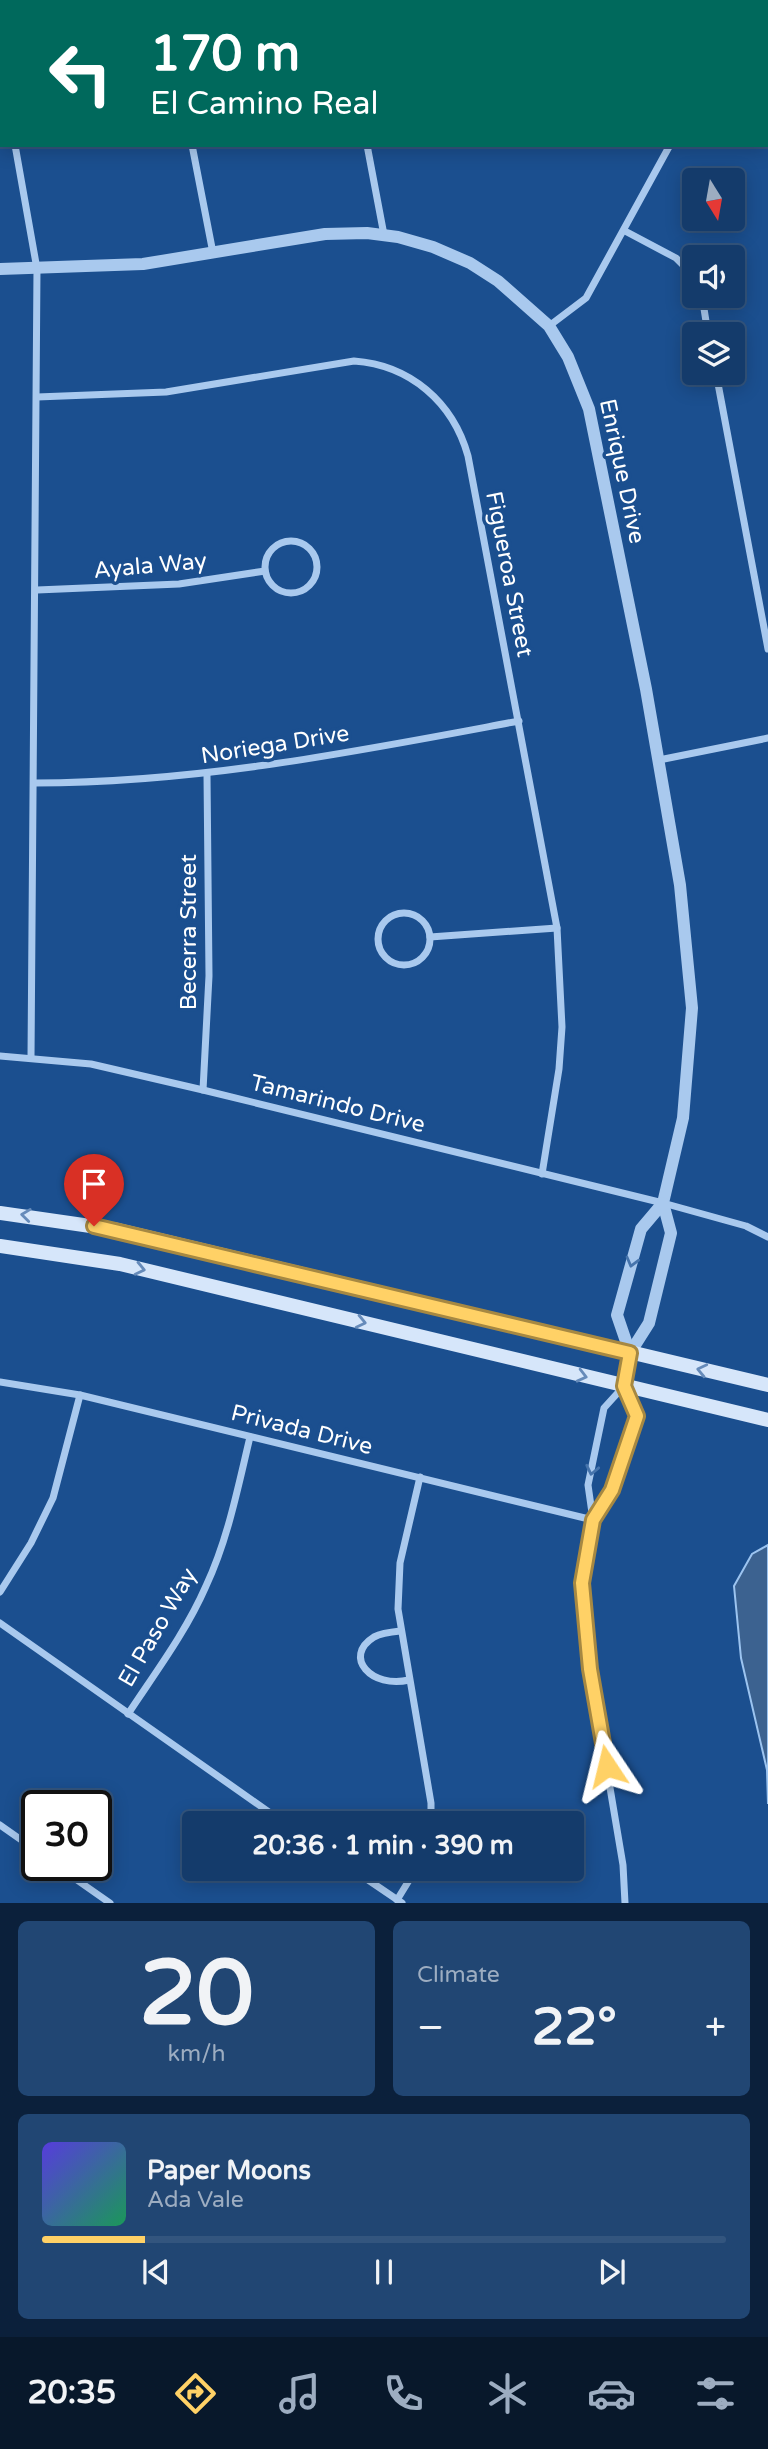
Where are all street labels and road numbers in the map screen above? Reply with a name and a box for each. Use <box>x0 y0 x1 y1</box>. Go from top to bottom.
street label: Enrique Drive <box>593 396 651 546</box>
street label: Figueroa Street <box>479 489 539 660</box>
street label: Ayala Way <box>92 547 208 585</box>
street label: Noriega Drive <box>199 719 351 771</box>
street label: Becerra Street <box>175 854 203 1010</box>
street label: Tamarindo Drive <box>248 1069 428 1139</box>
street label: Privada Drive <box>228 1399 375 1461</box>
street label: El Paso Way <box>113 1563 203 1692</box>

